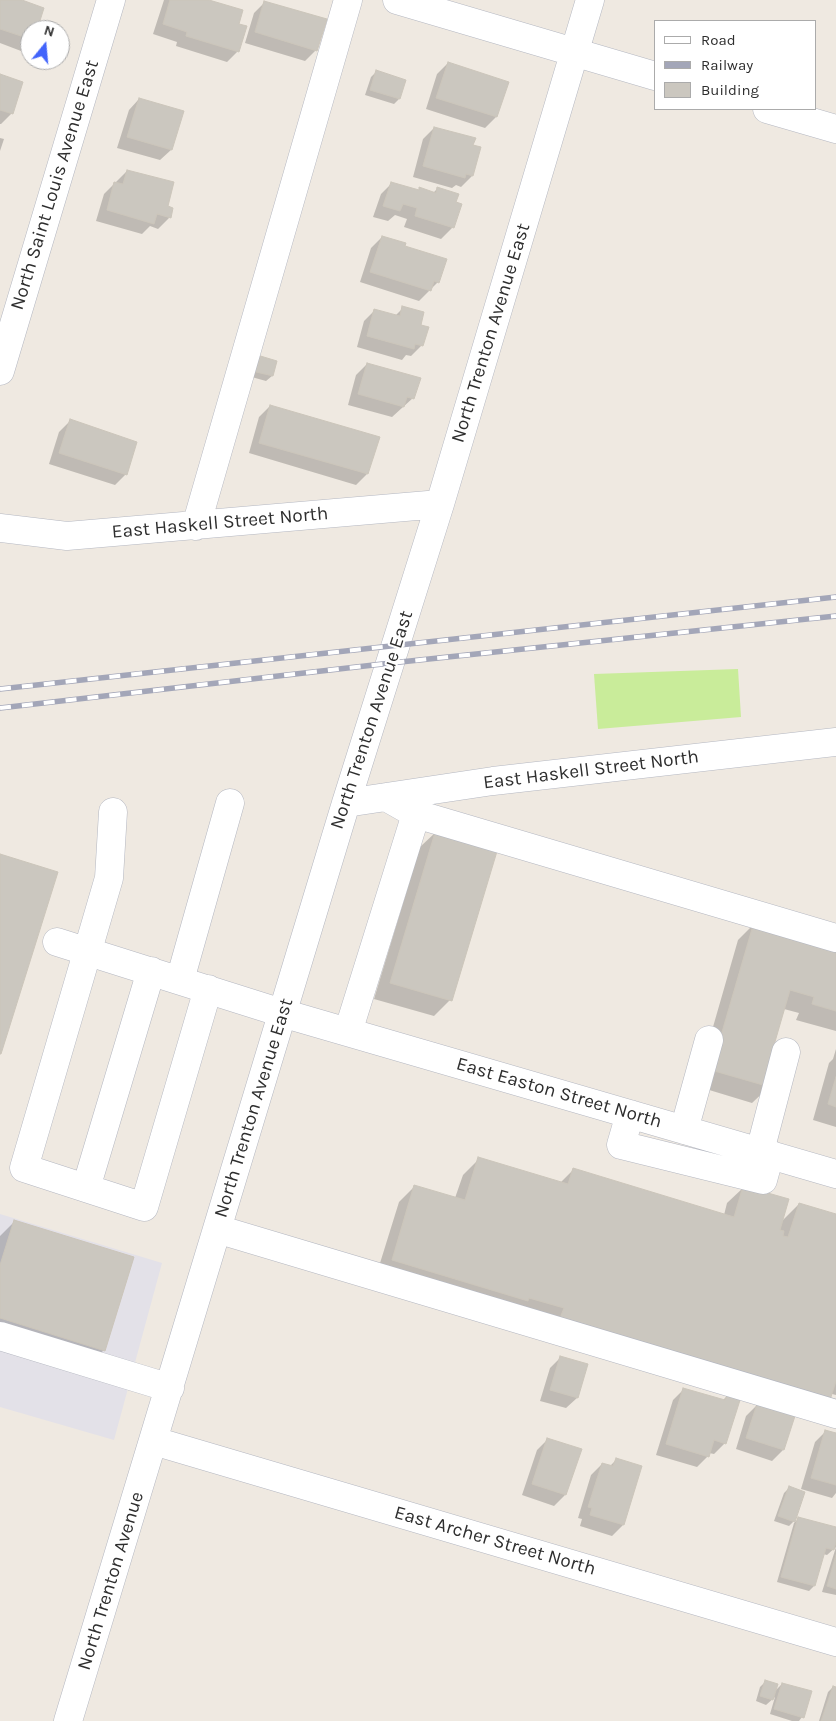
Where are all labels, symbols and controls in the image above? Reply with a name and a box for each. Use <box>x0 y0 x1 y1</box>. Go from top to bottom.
north arrow <box>20 20 70 70</box>
legend <box>654 20 816 110</box>
text: N <box>42 22 57 41</box>
text: Road <box>701 31 736 49</box>
text: Railway <box>701 56 753 74</box>
street label: North Saint Louis Avenue East <box>6 57 104 313</box>
text: Building <box>701 81 759 99</box>
street label: North Trenton Avenue East <box>447 220 535 446</box>
street label: East Haskell Street North <box>111 502 329 544</box>
street label: North Trenton Avenue East <box>326 608 418 832</box>
street label: East Haskell Street North <box>482 745 700 795</box>
street label: North Trenton Avenue East <box>210 995 298 1221</box>
street label: East Easton Street North <box>454 1053 664 1133</box>
street label: North Trenton Avenue <box>73 1489 149 1673</box>
street label: East Archer Street North <box>392 1501 598 1581</box>

